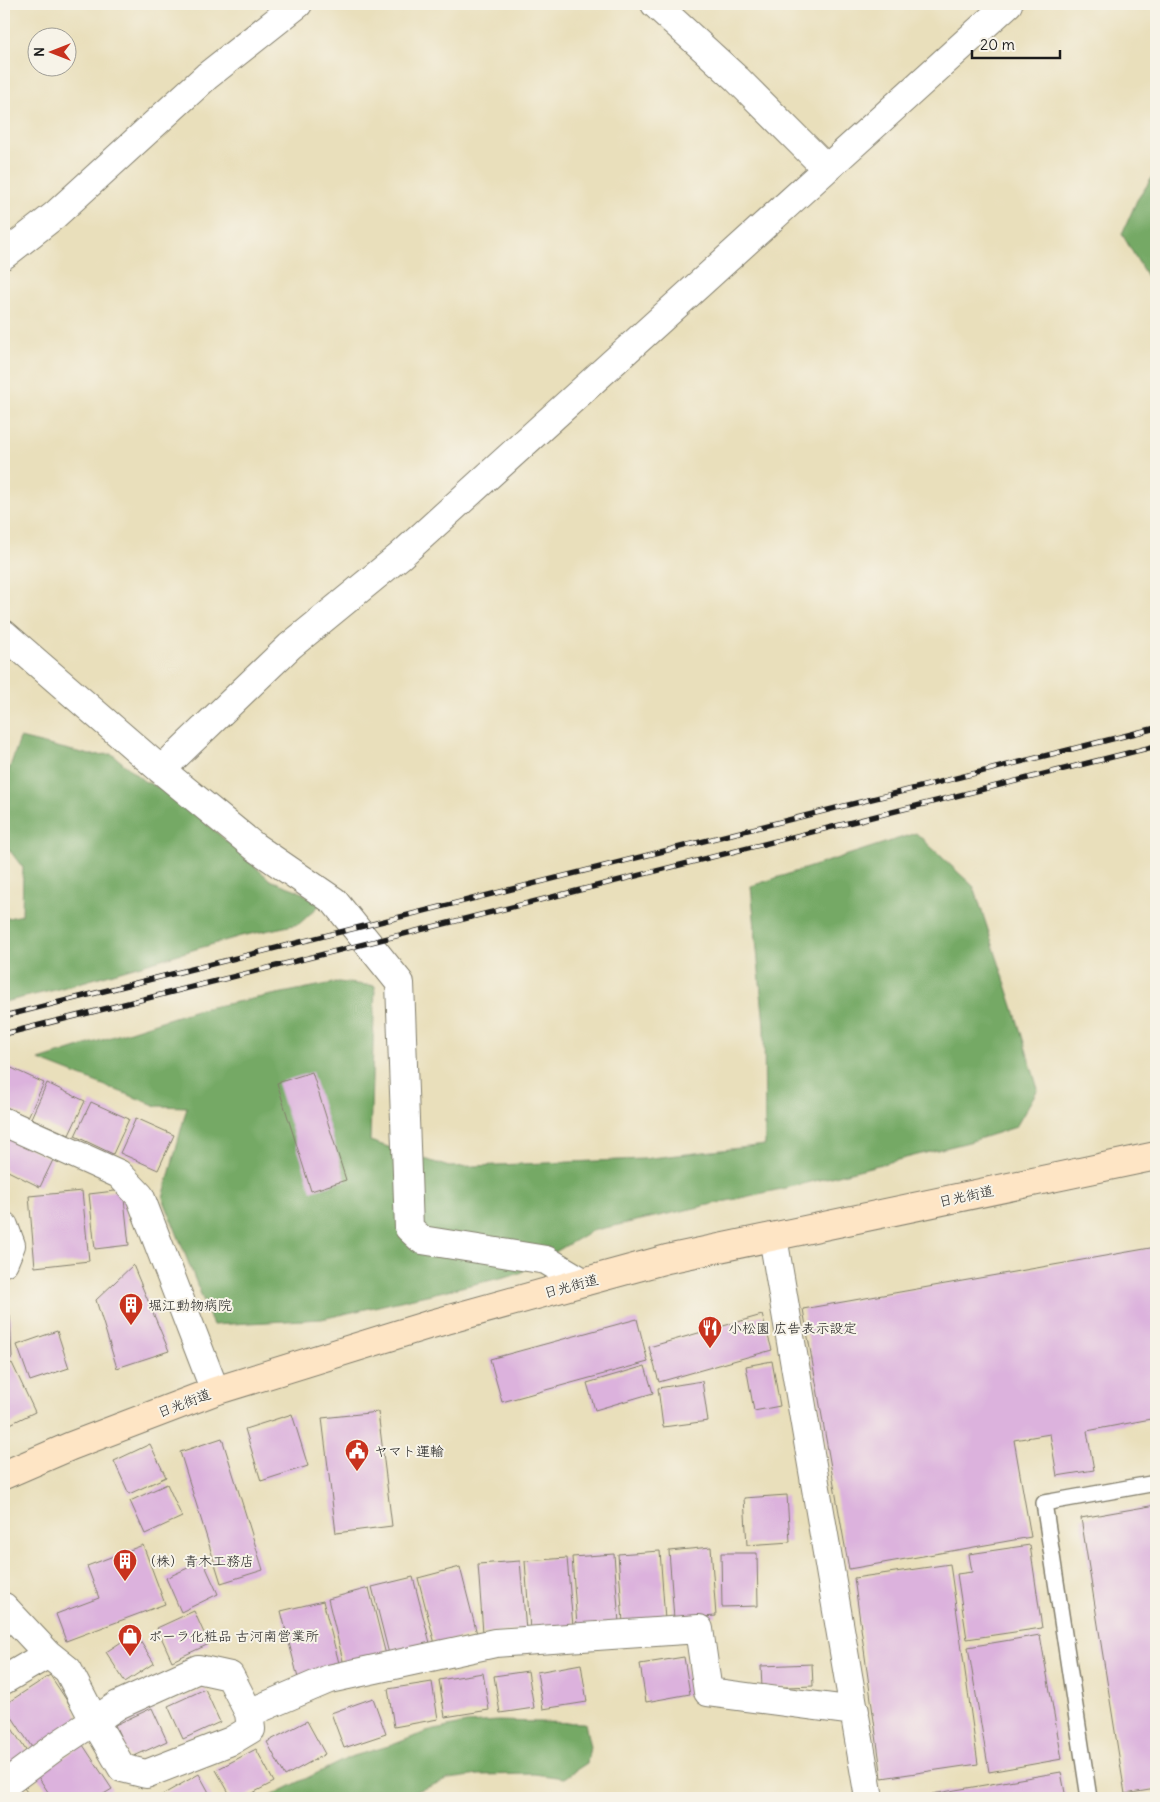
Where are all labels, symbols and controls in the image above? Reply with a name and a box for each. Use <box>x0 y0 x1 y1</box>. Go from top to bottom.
north arrow <box>28 28 78 78</box>
scale bar <box>972 28 1060 60</box>
text: 20 m <box>980 35 1015 54</box>
text: N <box>30 47 48 57</box>
street label: 日光街道 <box>937 1181 995 1211</box>
street label: 日光街道 <box>542 1270 600 1302</box>
building icon: 堀江動物病院 <box>118 1292 144 1326</box>
place label: 堀江動物病院 <box>148 1296 232 1314</box>
restaurant icon: 小松園 広告表示設定 <box>697 1315 723 1349</box>
place label: 小松園 広告表示設定 <box>728 1319 857 1337</box>
street label: 日光街道 <box>155 1385 213 1421</box>
public building icon: ヤマト運輸 <box>344 1438 370 1472</box>
place label: ヤマト運輸 <box>374 1442 444 1460</box>
building icon: （株）青木工務店 <box>112 1548 138 1582</box>
place label: （株）青木工務店 <box>142 1552 254 1570</box>
shop icon: ポーラ化粧品 古河南営業所 <box>117 1623 143 1657</box>
place label: ポーラ化粧品 古河南営業所 <box>148 1627 319 1645</box>

